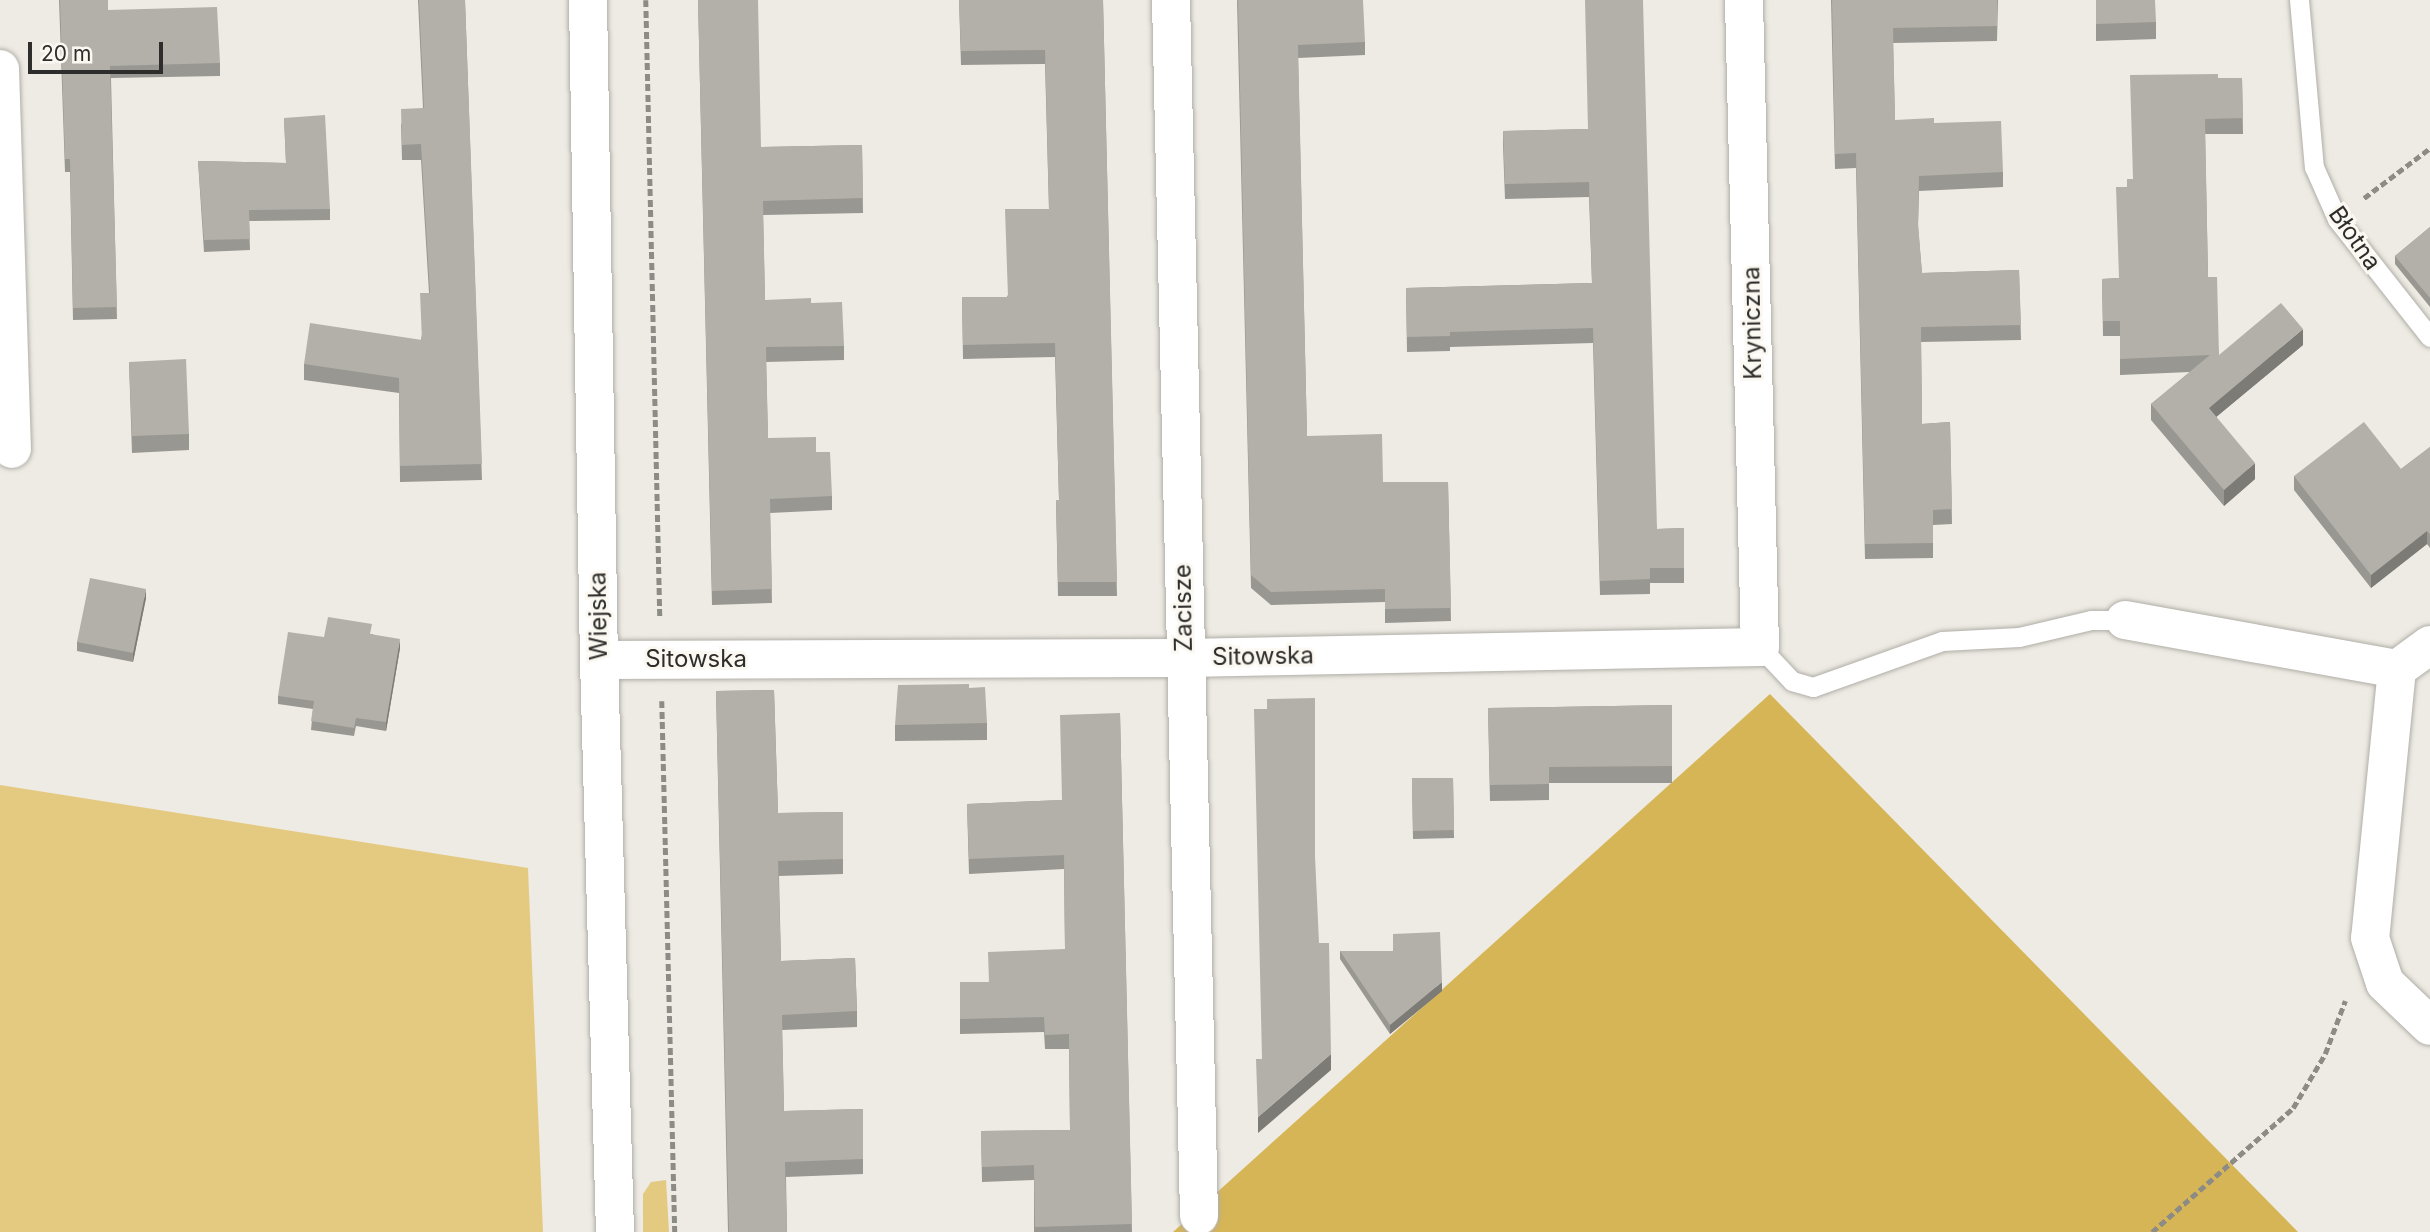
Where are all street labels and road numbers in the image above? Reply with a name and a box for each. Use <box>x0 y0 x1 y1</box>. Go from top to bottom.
street label: Błotna <box>2323 200 2387 276</box>
street label: Kryniczna <box>1737 266 1767 380</box>
street label: Zacisze <box>1168 564 1198 652</box>
street label: Wiejska <box>583 571 613 661</box>
street label: Sitowska <box>1212 641 1314 671</box>
street label: Sitowska <box>645 645 747 673</box>

